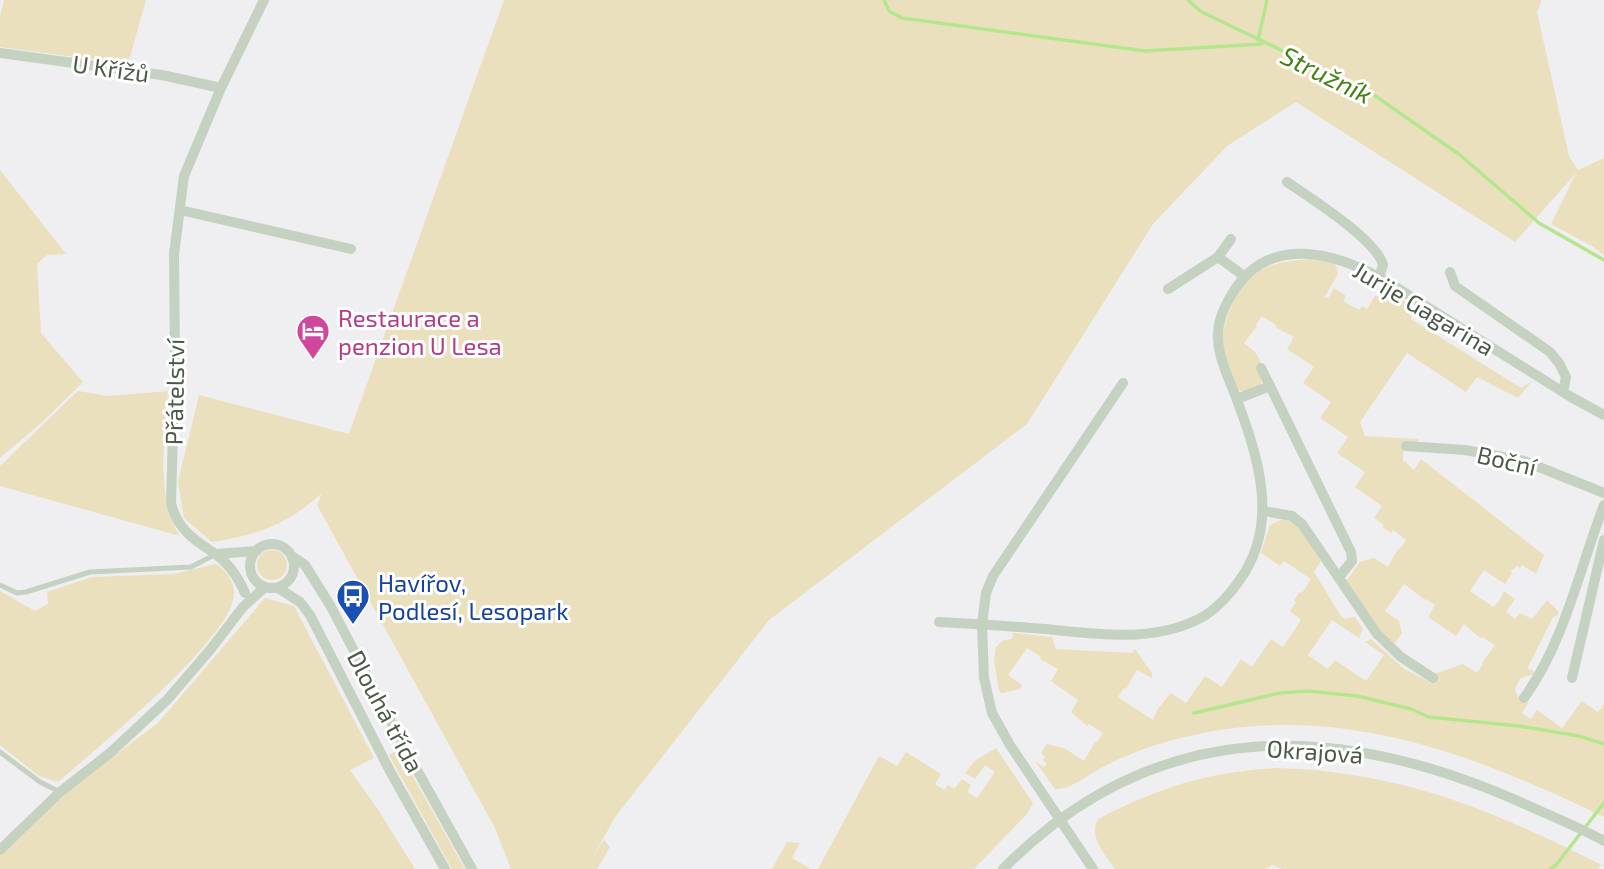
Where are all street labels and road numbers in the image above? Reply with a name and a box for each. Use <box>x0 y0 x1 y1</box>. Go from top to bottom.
street label: U Křížů <box>71 48 151 88</box>
street label: Jurije Gagarina <box>1348 255 1500 361</box>
street label: Přátelství <box>159 338 189 445</box>
street label: Boční <box>1474 439 1541 481</box>
street label: Dlouhá třída <box>342 645 430 777</box>
street label: Okrajová <box>1266 733 1364 769</box>

